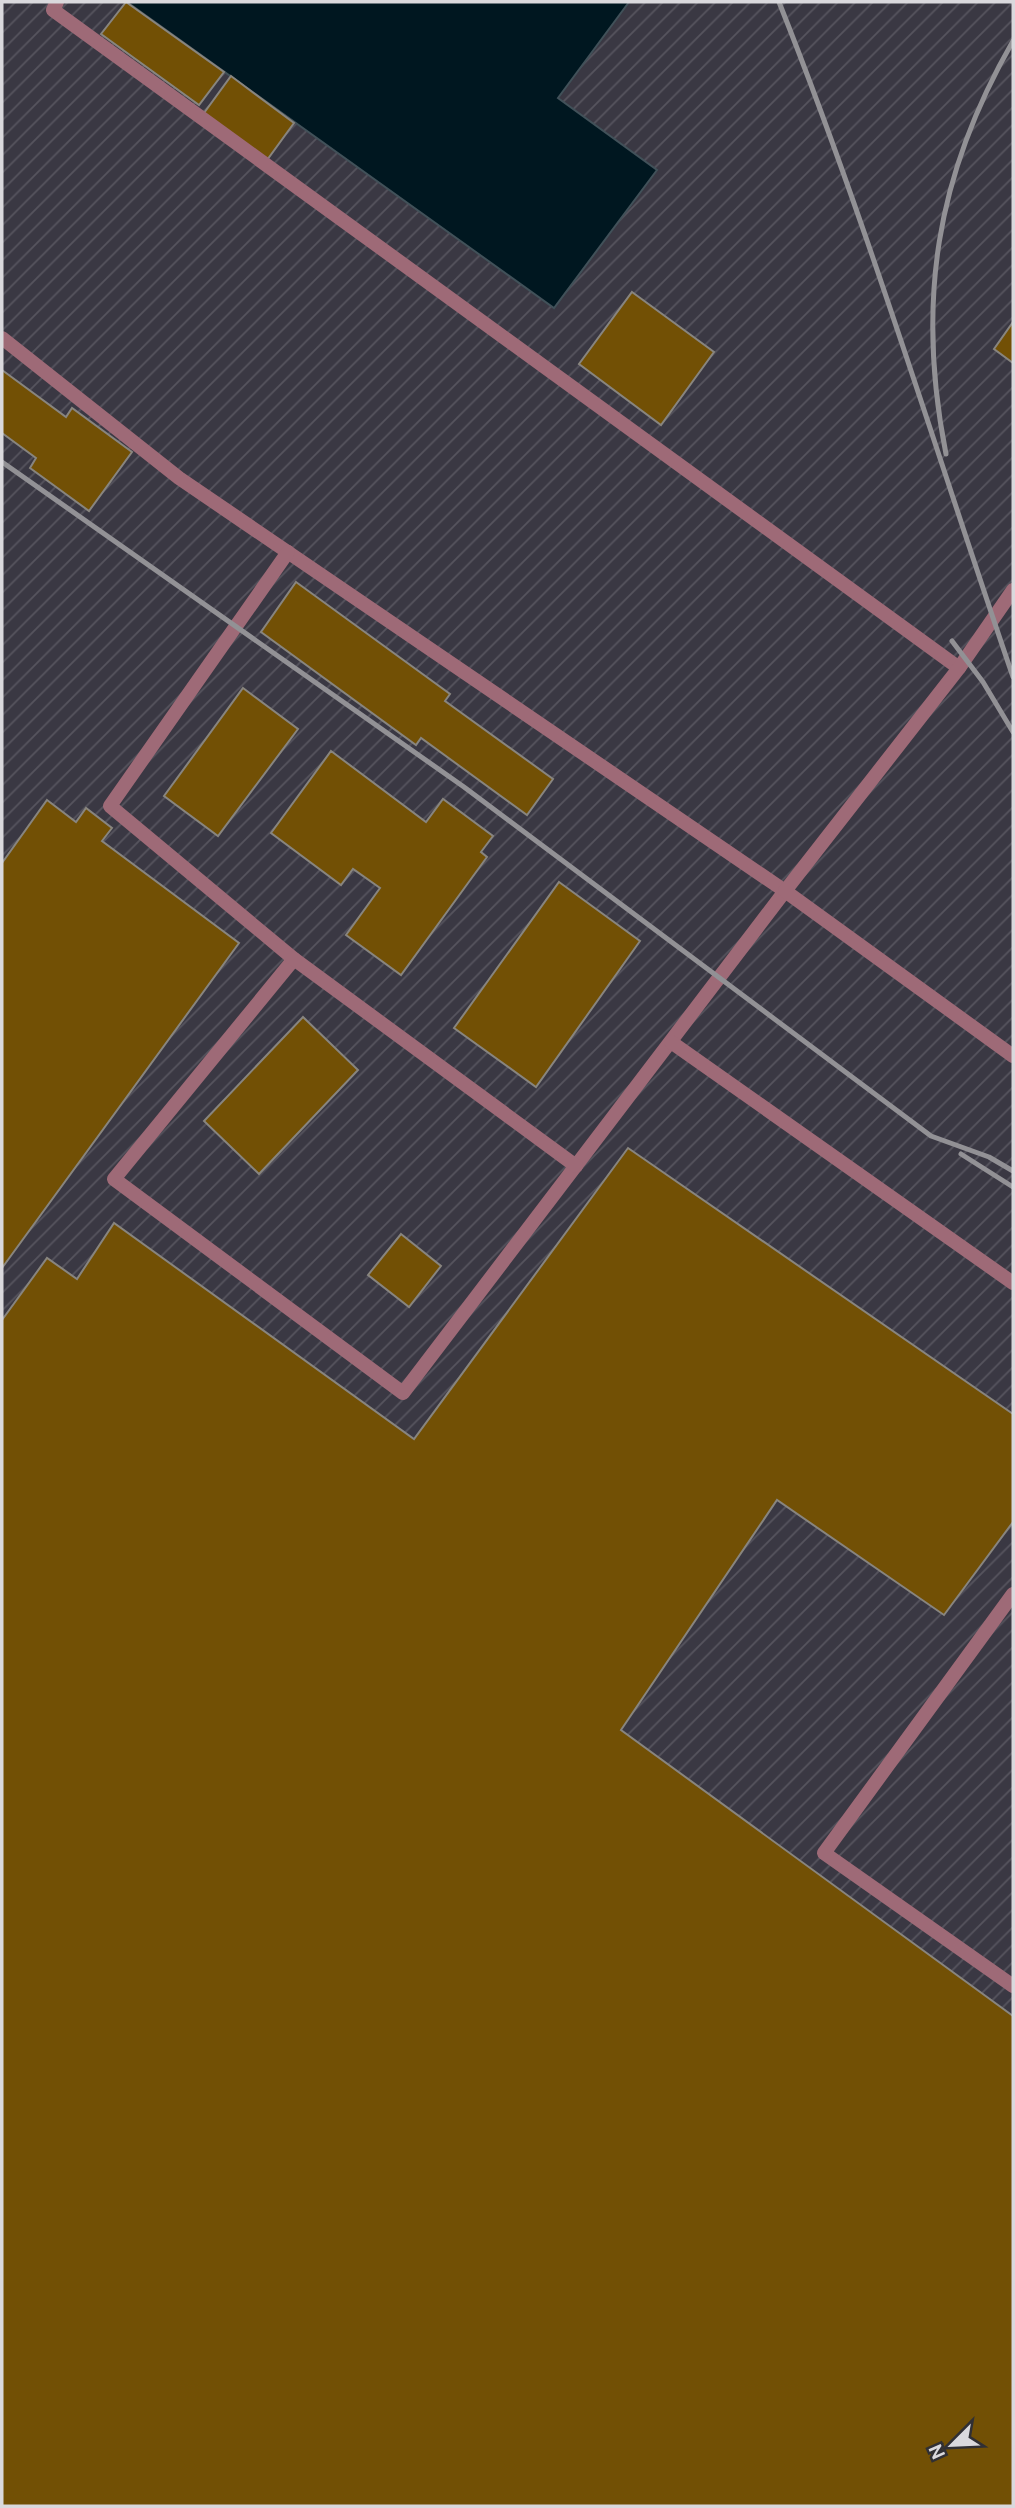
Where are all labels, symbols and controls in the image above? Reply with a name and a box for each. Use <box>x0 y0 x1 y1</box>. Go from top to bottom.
north arrow <box>917 2410 987 2480</box>
text: N <box>924 2441 949 2463</box>

